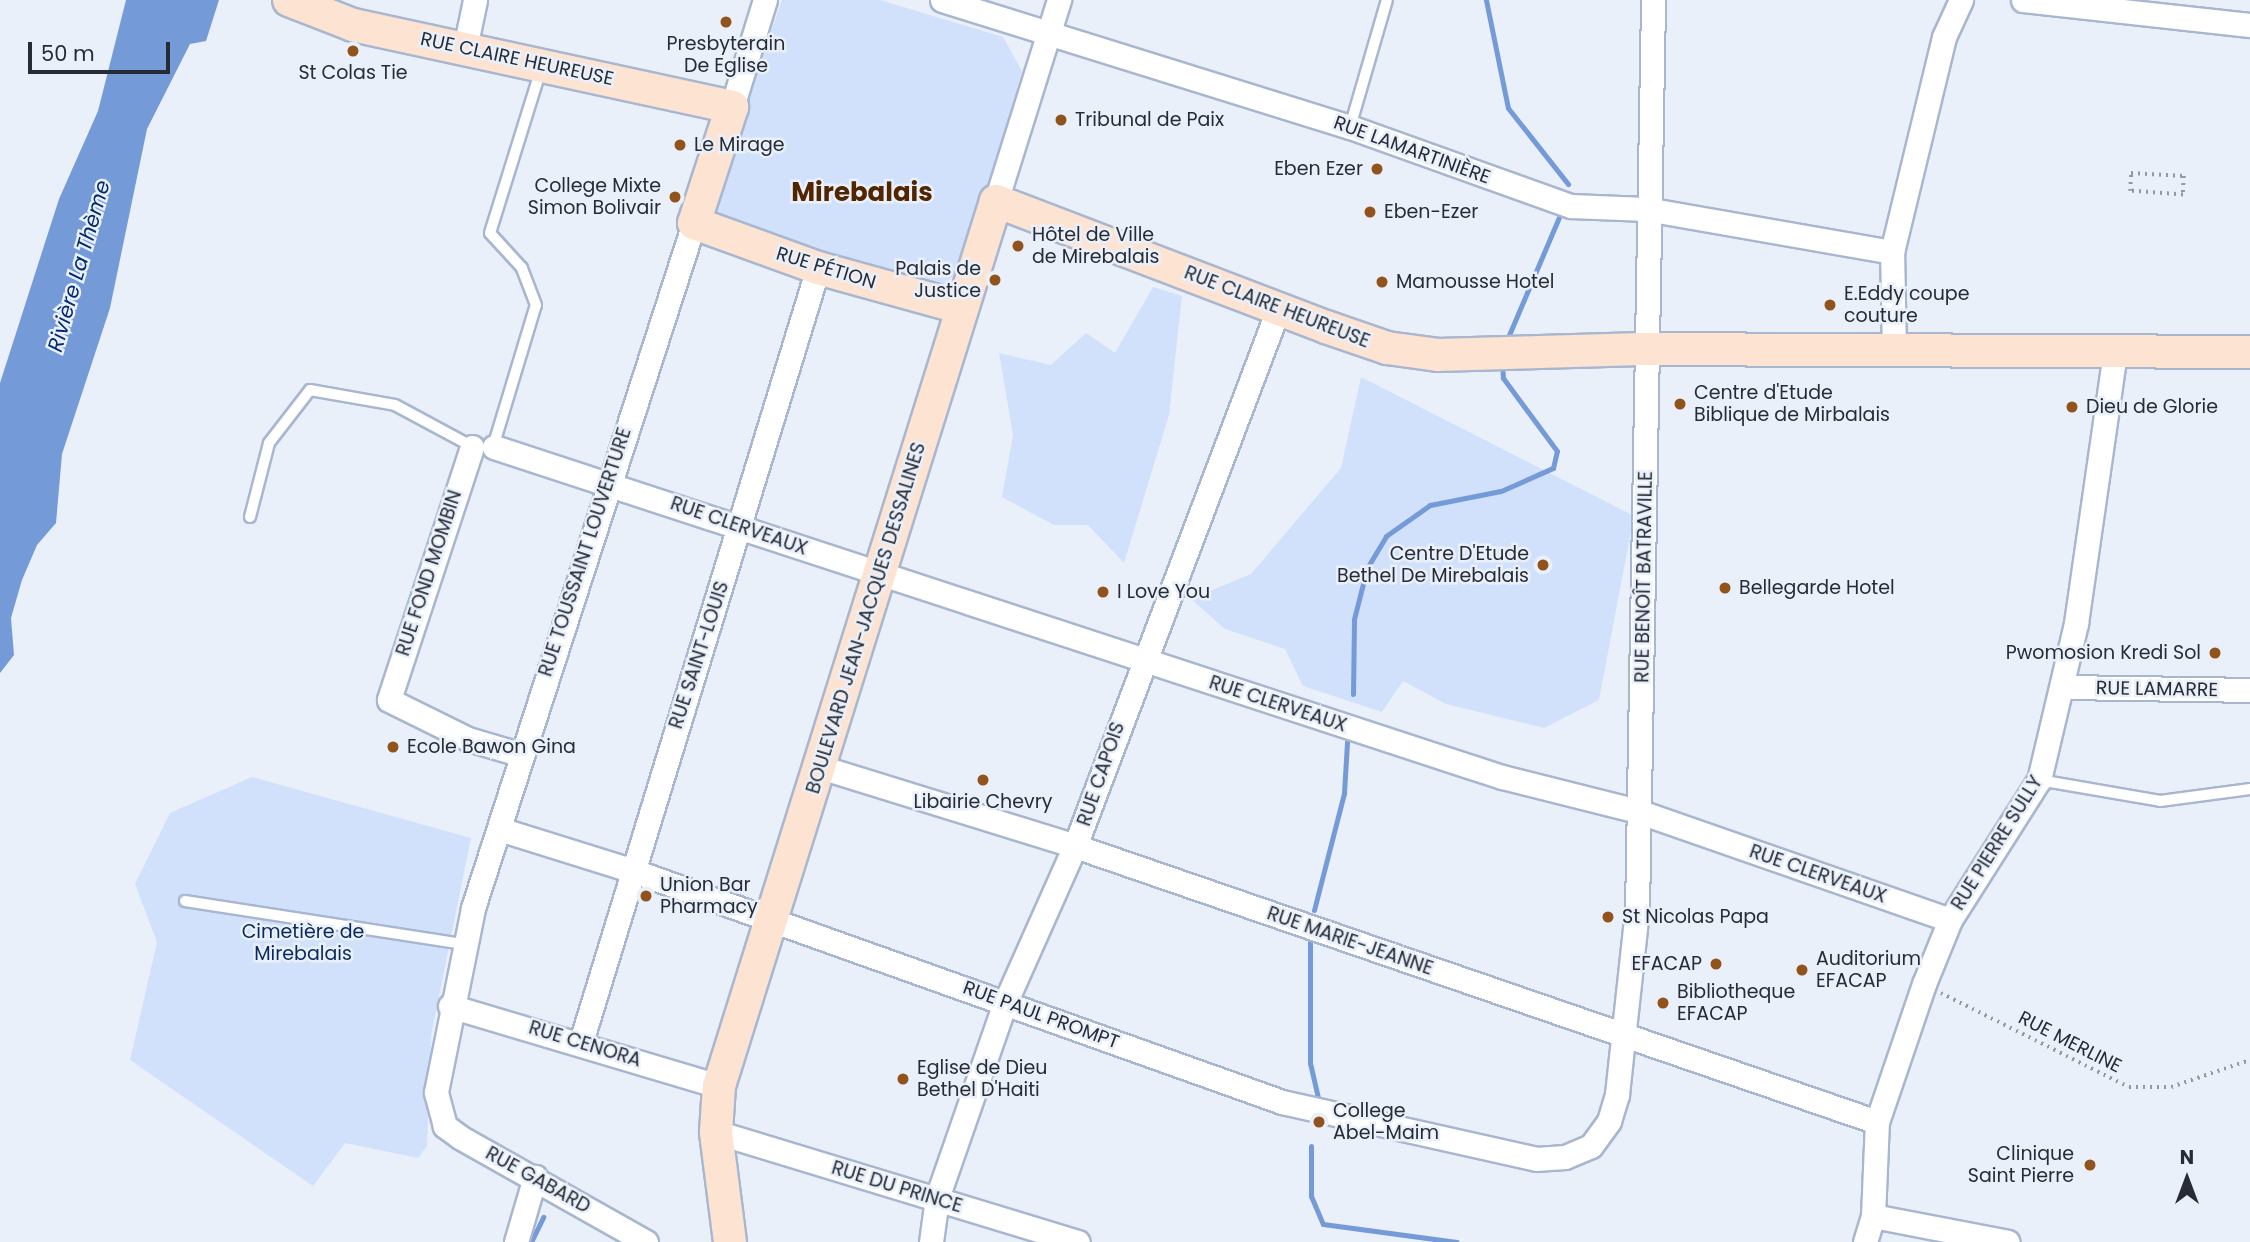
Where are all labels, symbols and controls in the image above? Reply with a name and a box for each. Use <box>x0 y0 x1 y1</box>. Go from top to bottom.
marker: Presbyterain De Eglise <box>718 14 734 30</box>
street label: RUE CLAIRE HEUREUSE <box>418 27 616 91</box>
scale bar <box>32 28 173 72</box>
place label: Presbyterain De Eglise <box>667 33 785 77</box>
text: 50 m <box>41 39 95 68</box>
marker: St Colas Tie <box>345 43 361 59</box>
place label: St Colas Tie <box>298 62 408 84</box>
place label: Tribunal de Paix <box>1075 109 1224 131</box>
street label: RUE LAMARTINIÈRE <box>1331 111 1493 189</box>
marker: Tribunal de Paix <box>1053 112 1069 128</box>
place label: Le Mirage <box>694 134 785 156</box>
marker: Le Mirage <box>672 137 688 153</box>
place label: Eben Ezer <box>1274 158 1363 180</box>
marker: Eben Ezer <box>1369 161 1385 177</box>
place label: College Mixte Simon Bolivair <box>528 175 661 219</box>
water label: Rivière La Thème <box>42 177 116 355</box>
district label: Mirebalais <box>791 177 933 209</box>
marker: College Mixte Simon Bolivair <box>667 189 683 205</box>
place label: Eben-Ezer <box>1384 201 1478 223</box>
marker: Eben-Ezer <box>1362 204 1378 220</box>
place label: Hôtel de Ville de Mirebalais <box>1032 224 1159 268</box>
marker: Hôtel de Ville de Mirebalais <box>1010 238 1026 254</box>
street label: RUE PÉTION <box>773 242 879 294</box>
place label: Palais de Justice <box>895 258 981 302</box>
street label: RUE CLAIRE HEUREUSE <box>1181 261 1373 353</box>
place label: Mamousse Hotel <box>1396 271 1554 293</box>
marker: Palais de Justice <box>987 272 1003 288</box>
marker: Mamousse Hotel <box>1374 274 1390 290</box>
place label: E.Eddy coupe couture <box>1844 283 1969 327</box>
marker: E.Eddy coupe couture <box>1822 297 1838 313</box>
place label: Centre d'Etude Biblique de Mirbalais <box>1694 382 1890 426</box>
marker: Centre d'Etude Biblique de Mirbalais <box>1672 396 1688 412</box>
place label: Dieu de Glorie <box>2086 396 2218 418</box>
marker: Dieu de Glorie <box>2064 399 2080 415</box>
street label: RUE TOUSSAINT LOUVERTURE <box>534 425 636 679</box>
street label: BOULEVARD JEAN-JACQUES DESSALINES <box>802 440 930 796</box>
street label: RUE BENOÎT BATRAVILLE <box>1631 471 1657 683</box>
street label: RUE FOND MOMBIN <box>391 487 467 659</box>
street label: RUE CLERVEAUX <box>667 492 811 560</box>
place label: Centre D'Etude Bethel De Mirebalais <box>1337 543 1529 587</box>
marker: Centre D'Etude Bethel De Mirebalais <box>1535 557 1551 573</box>
place label: Bellegarde Hotel <box>1739 577 1895 599</box>
street label: RUE SAINT-LOUIS <box>664 578 734 732</box>
marker: Bellegarde Hotel <box>1717 580 1733 596</box>
place label: I Love You <box>1117 581 1210 603</box>
marker: I Love You <box>1095 584 1111 600</box>
place label: Pwomosion Kredi Sol <box>2006 642 2201 664</box>
marker: Pwomosion Kredi Sol <box>2207 645 2223 661</box>
street label: RUE CLERVEAUX <box>1206 671 1350 737</box>
street label: RUE LAMARRE <box>2096 677 2218 701</box>
street label: RUE CAPOIS <box>1073 719 1129 829</box>
place label: Ecole Bawon Gina <box>407 736 576 758</box>
marker: Ecole Bawon Gina <box>385 739 401 755</box>
marker: Libairie Chevry <box>975 772 991 788</box>
street label: RUE PIERRE SULLY <box>1947 772 2047 914</box>
place label: Libairie Chevry <box>914 791 1052 813</box>
street label: RUE CLERVEAUX <box>1746 840 1890 908</box>
place label: Union Bar Pharmacy <box>660 874 758 918</box>
marker: Union Bar Pharmacy <box>638 888 654 904</box>
street label: RUE MARIE-JEANNE <box>1264 902 1436 980</box>
place label: St Nicolas Papa <box>1622 906 1769 928</box>
marker: St Nicolas Papa <box>1600 909 1616 925</box>
park label: Cimetière de Mirebalais <box>242 921 364 965</box>
place label: Auditorium EFACAP <box>1816 948 1921 992</box>
place label: EFACAP <box>1631 953 1702 975</box>
marker: EFACAP <box>1708 956 1724 972</box>
marker: Auditorium EFACAP <box>1794 962 1810 978</box>
street label: RUE PAUL PROMPT <box>960 976 1122 1054</box>
place label: Bibliotheque EFACAP <box>1677 981 1795 1025</box>
marker: Bibliotheque EFACAP <box>1655 995 1671 1011</box>
street label: RUE MERLINE <box>2015 1006 2125 1078</box>
street label: RUE CENORA <box>526 1016 644 1072</box>
place label: Eglise de Dieu Bethel D'Haiti <box>917 1057 1047 1101</box>
marker: Eglise de Dieu Bethel D'Haiti <box>895 1071 911 1087</box>
place label: College Abel-Maim <box>1333 1100 1439 1144</box>
marker: College Abel-Maim <box>1311 1114 1327 1130</box>
street label: RUE GABARD <box>482 1142 594 1218</box>
place label: Clinique Saint Pierre <box>1968 1143 2074 1187</box>
north arrow <box>2152 1144 2222 1214</box>
text: N <box>2180 1144 2194 1171</box>
marker: Clinique Saint Pierre <box>2080 1155 2100 1175</box>
street label: RUE DU PRINCE <box>829 1156 965 1218</box>

